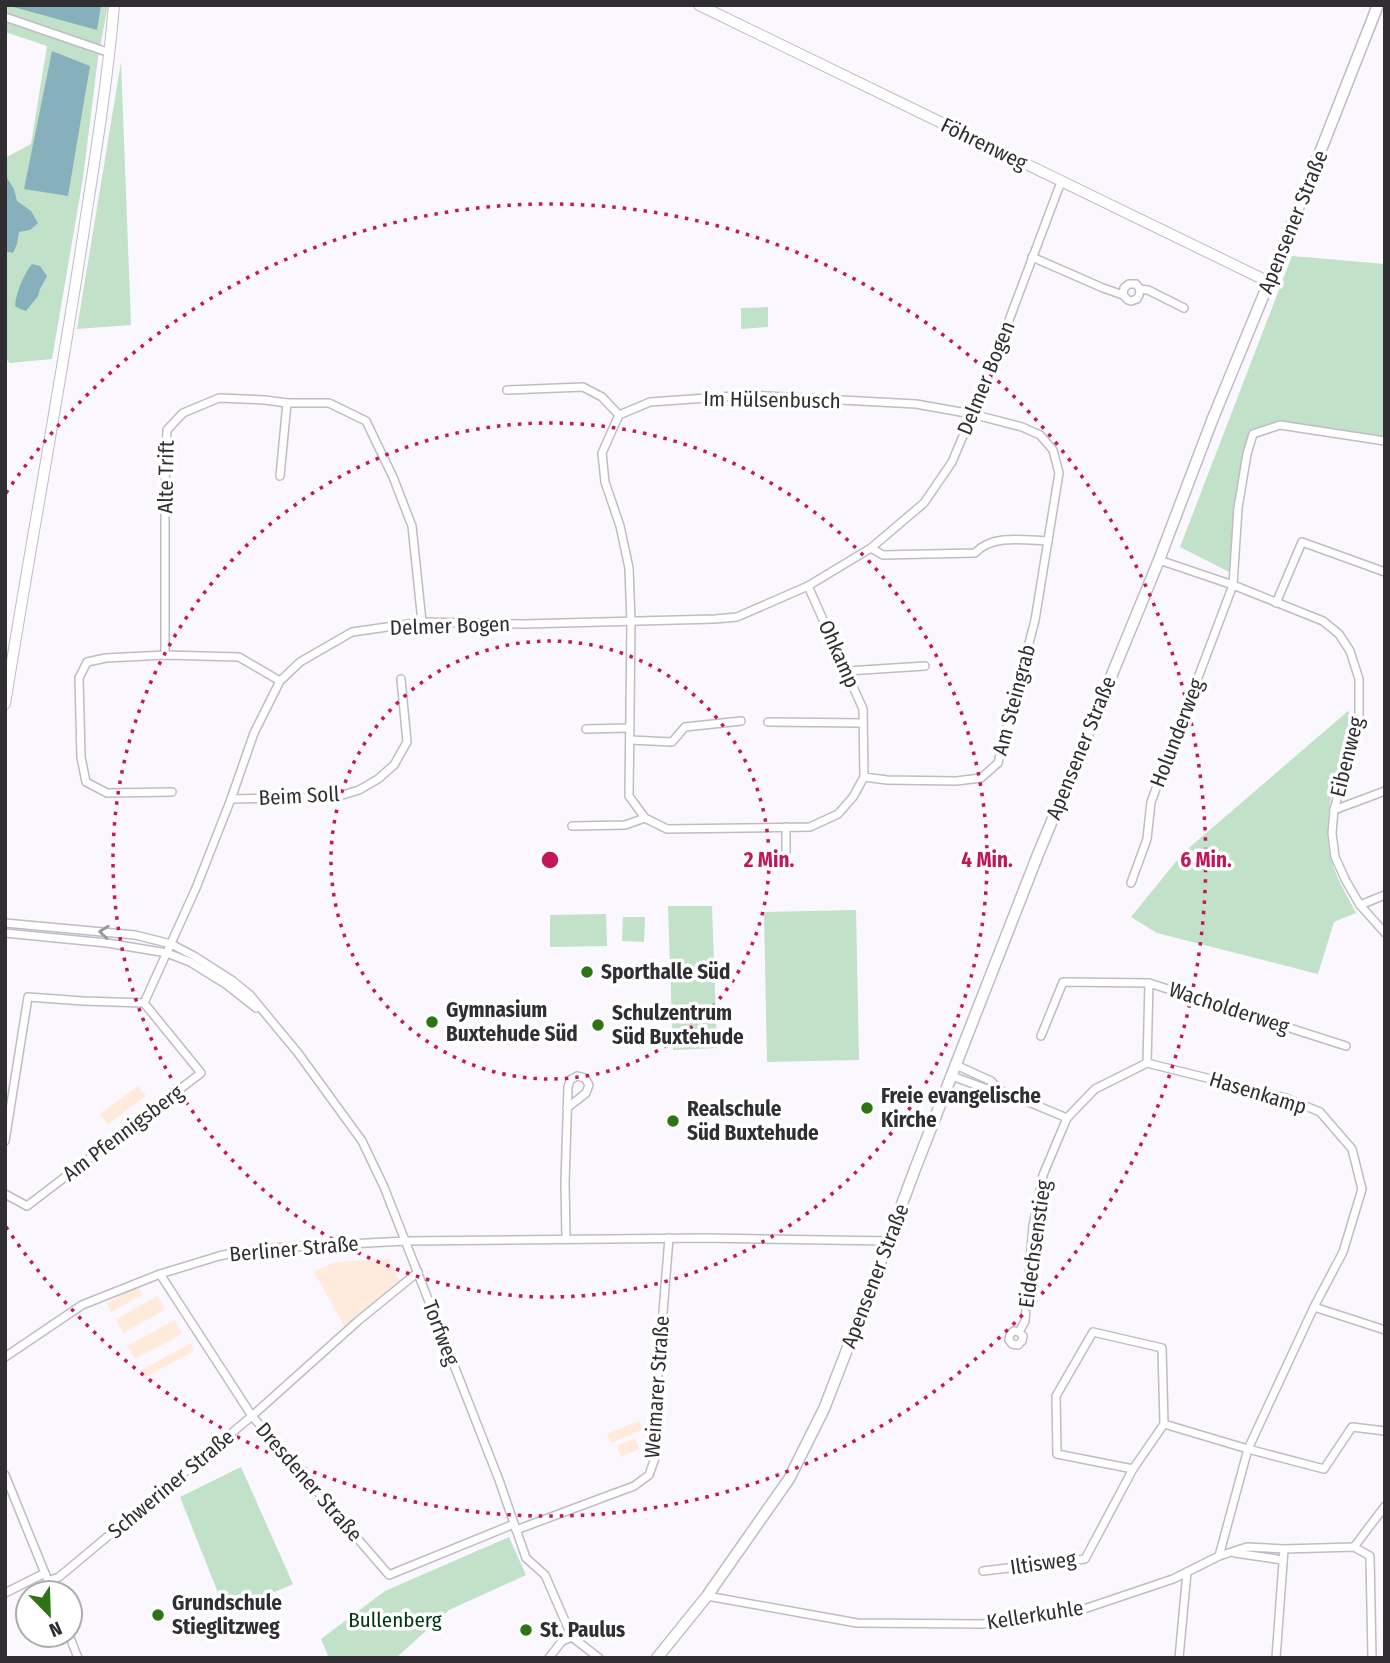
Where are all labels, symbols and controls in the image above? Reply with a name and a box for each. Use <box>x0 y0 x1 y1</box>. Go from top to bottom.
street label: Föhrenweg <box>937 112 1031 176</box>
street label: Apensener Straße <box>1252 146 1334 298</box>
street label: Delmer Bogen <box>951 317 1021 439</box>
street label: Im Hülsenbusch <box>703 386 841 414</box>
street label: Alte Trift <box>152 440 180 514</box>
street label: Delmer Bogen <box>389 611 511 641</box>
street label: Ohkamp <box>813 616 865 692</box>
street label: Am Steingrab <box>987 642 1041 758</box>
street label: Apensener Straße <box>1040 672 1122 824</box>
street label: Holunderweg <box>1144 675 1210 791</box>
street label: Eibenweg <box>1324 714 1370 800</box>
street label: Beim Soll <box>258 781 340 811</box>
text: 2 Min. <box>743 847 794 873</box>
text: 4 Min. <box>961 847 1013 873</box>
text: 6 Min. <box>1180 847 1232 873</box>
centre of rings <box>538 848 562 872</box>
one-way arrow <box>98 925 109 940</box>
place label: Sporthalle Süd <box>601 959 730 985</box>
marker: Sporthalle Süd <box>579 964 595 980</box>
street label: Wacholderweg <box>1166 976 1293 1040</box>
place label: Gymnasium Buxtehude Süd <box>446 997 578 1047</box>
place label: Schulzentrum Süd Buxtehude <box>612 1000 744 1050</box>
marker: Gymnasium Buxtehude Süd <box>424 1014 440 1030</box>
marker: Schulzentrum Süd Buxtehude <box>590 1017 606 1033</box>
street label: Hasenkamp <box>1206 1066 1310 1120</box>
street label: Am Pfennigsberg <box>58 1079 189 1187</box>
place label: Freie evangelische Kirche <box>881 1083 1041 1133</box>
place label: Realschule Süd Buxtehude <box>687 1096 819 1146</box>
marker: Freie evangelische Kirche <box>859 1100 875 1116</box>
marker: Realschule Süd Buxtehude <box>665 1113 681 1129</box>
street label: Eidechsenstieg <box>1013 1178 1057 1309</box>
street label: Apensener Straße <box>836 1200 914 1352</box>
street label: Berliner Straße <box>228 1230 360 1268</box>
street label: Torfweg <box>417 1297 465 1369</box>
street label: Weimarer Straße <box>639 1315 675 1459</box>
street label: Dresdener Straße <box>250 1417 368 1547</box>
street label: Schweriner Straße <box>103 1424 239 1544</box>
street label: Iltisweg <box>1008 1546 1078 1580</box>
north arrow <box>14 1579 84 1649</box>
place label: Grundschule Stieglitzweg <box>172 1590 282 1640</box>
street label: Kellerkuhle <box>985 1595 1085 1635</box>
marker: Grundschule Stieglitzweg <box>150 1607 166 1623</box>
park label: Bullenberg <box>348 1607 442 1633</box>
text: N <box>46 1616 65 1642</box>
place label: St. Paulus <box>540 1617 625 1643</box>
marker: St. Paulus <box>518 1622 534 1638</box>

